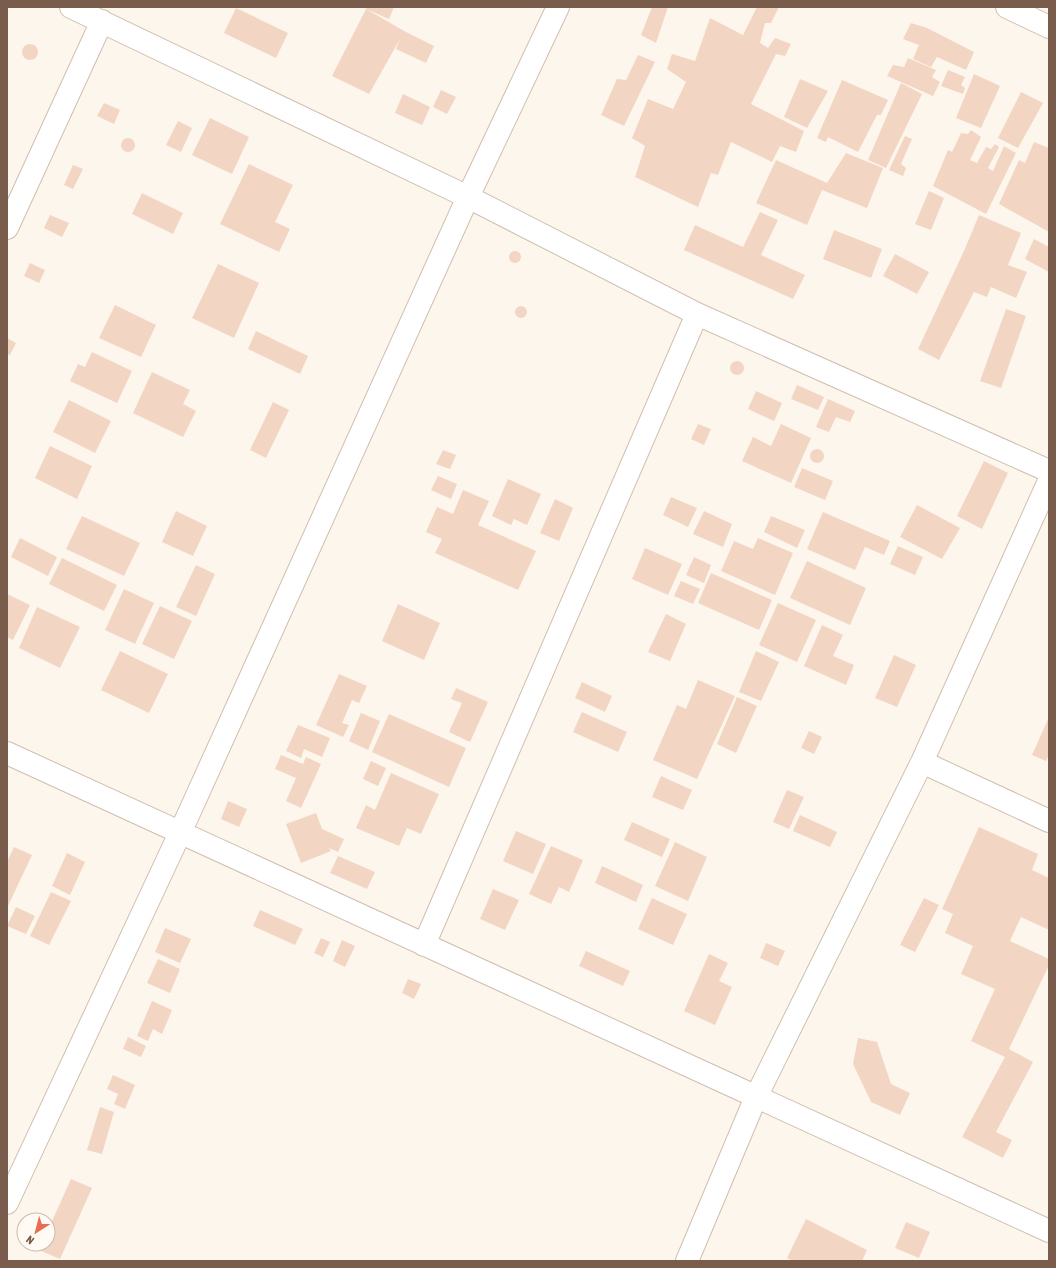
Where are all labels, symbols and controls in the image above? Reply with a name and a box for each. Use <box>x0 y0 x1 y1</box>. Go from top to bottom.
north arrow <box>16 1212 56 1252</box>
text: N <box>24 1233 36 1247</box>

